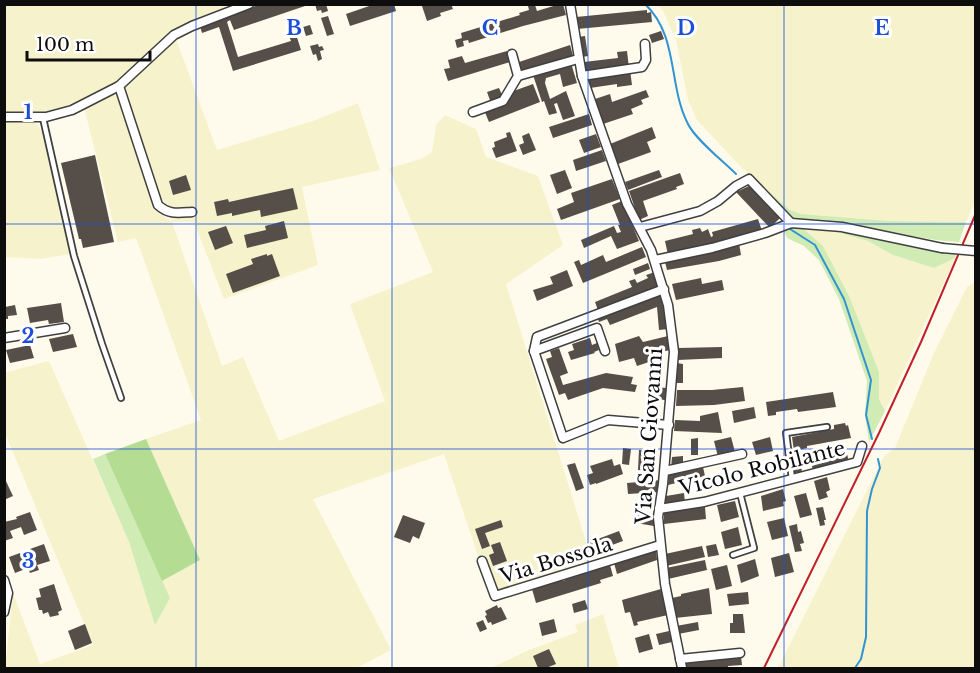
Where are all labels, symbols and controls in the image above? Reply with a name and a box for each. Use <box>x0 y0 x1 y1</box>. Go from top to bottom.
text: B <box>286 16 302 40</box>
text: C <box>482 16 498 40</box>
text: D <box>677 16 695 40</box>
text: E <box>874 16 890 40</box>
scale bar <box>27 24 150 62</box>
text: 100 m <box>36 34 94 56</box>
text: 1 <box>24 100 33 124</box>
text: 2 <box>21 324 35 348</box>
street label: Via San Giovanni <box>631 347 667 526</box>
street label: Vicolo Robilante <box>675 436 848 500</box>
street label: Via Bossola <box>496 531 616 589</box>
text: 3 <box>22 549 34 573</box>

